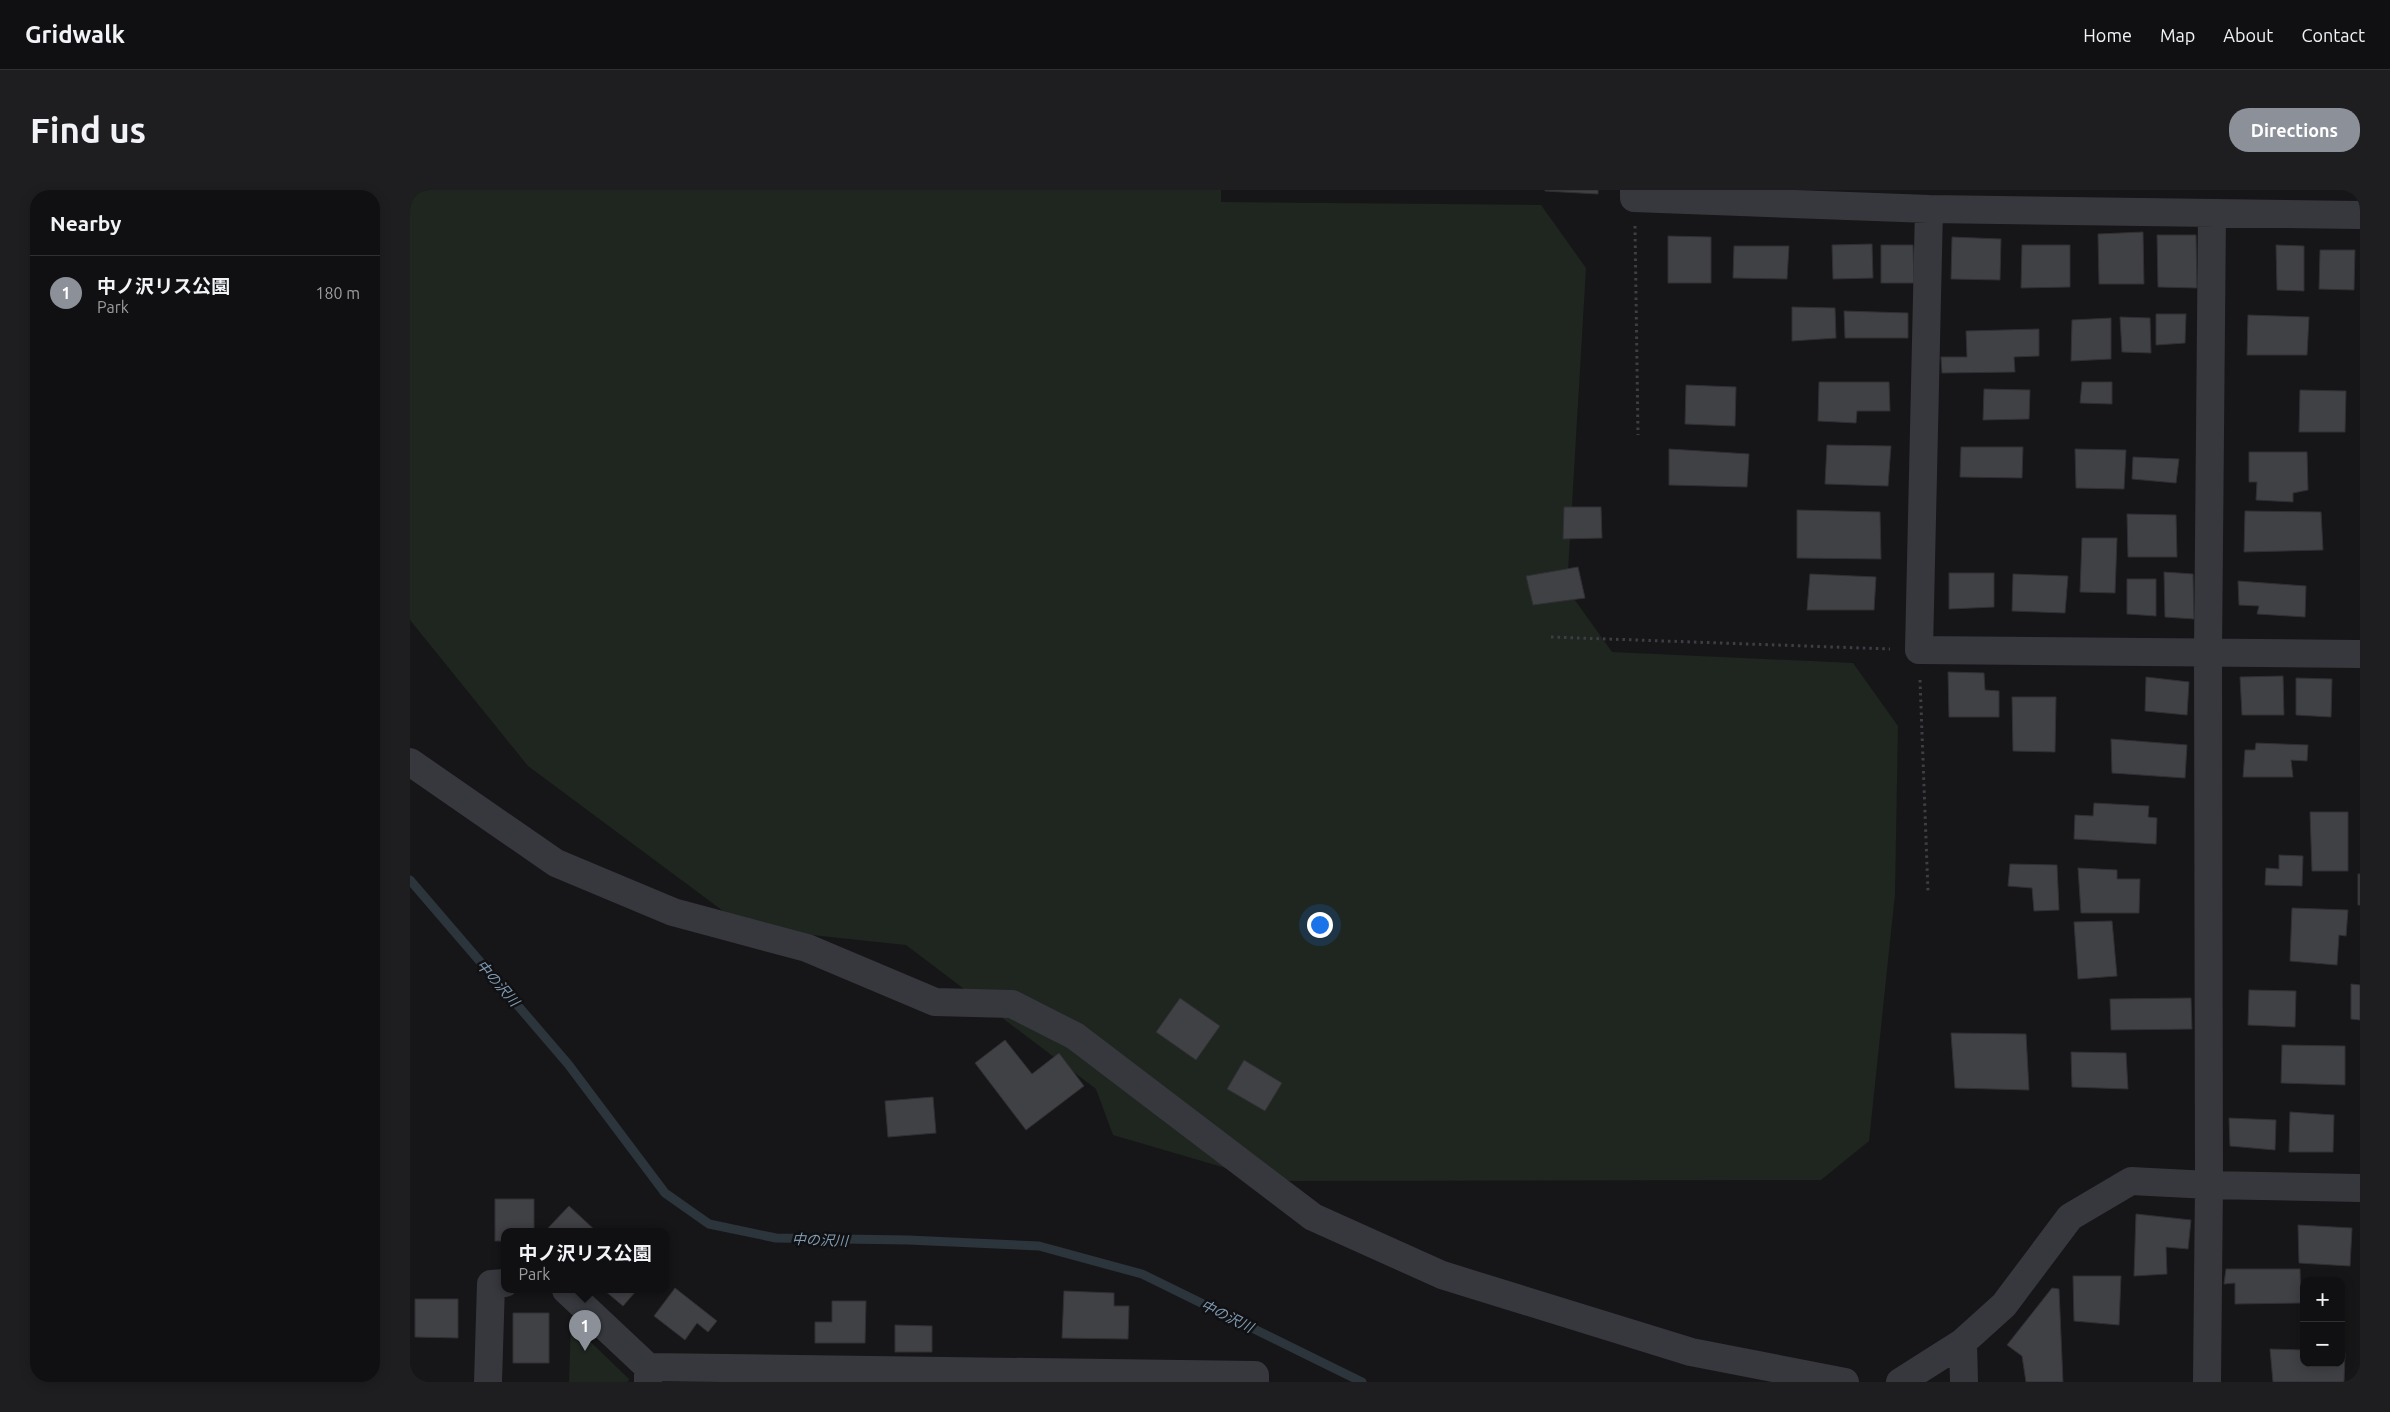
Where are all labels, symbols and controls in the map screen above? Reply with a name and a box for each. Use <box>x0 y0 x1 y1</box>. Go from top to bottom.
text: Gridwalk <box>25 21 125 48</box>
text: Home <box>2083 25 2132 45</box>
text: Map <box>2160 25 2195 45</box>
text: About <box>2223 25 2273 45</box>
text: Contact <box>2301 25 2365 45</box>
button: Directions <box>2229 108 2360 152</box>
text: Find us <box>30 110 146 150</box>
text: Nearby <box>50 211 121 235</box>
text: 中ノ沢リス公園 <box>97 275 230 297</box>
text: 1 <box>61 284 71 302</box>
text: 180 m <box>315 284 360 302</box>
text: Park <box>97 298 129 316</box>
your location <box>1307 912 1333 938</box>
water label: 中の沢川 <box>474 957 524 1011</box>
popup <box>501 1228 669 1293</box>
water label: 中の沢川 <box>792 1231 850 1249</box>
text: 中ノ沢リス公園 <box>518 1242 652 1264</box>
text: Park <box>518 1265 550 1283</box>
map controls <box>2300 1277 2345 1367</box>
button: + <box>2300 1277 2345 1322</box>
water label: 中の沢川 <box>1198 1297 1257 1336</box>
pin: 1 <box>569 1310 601 1351</box>
button: − <box>2300 1322 2345 1367</box>

